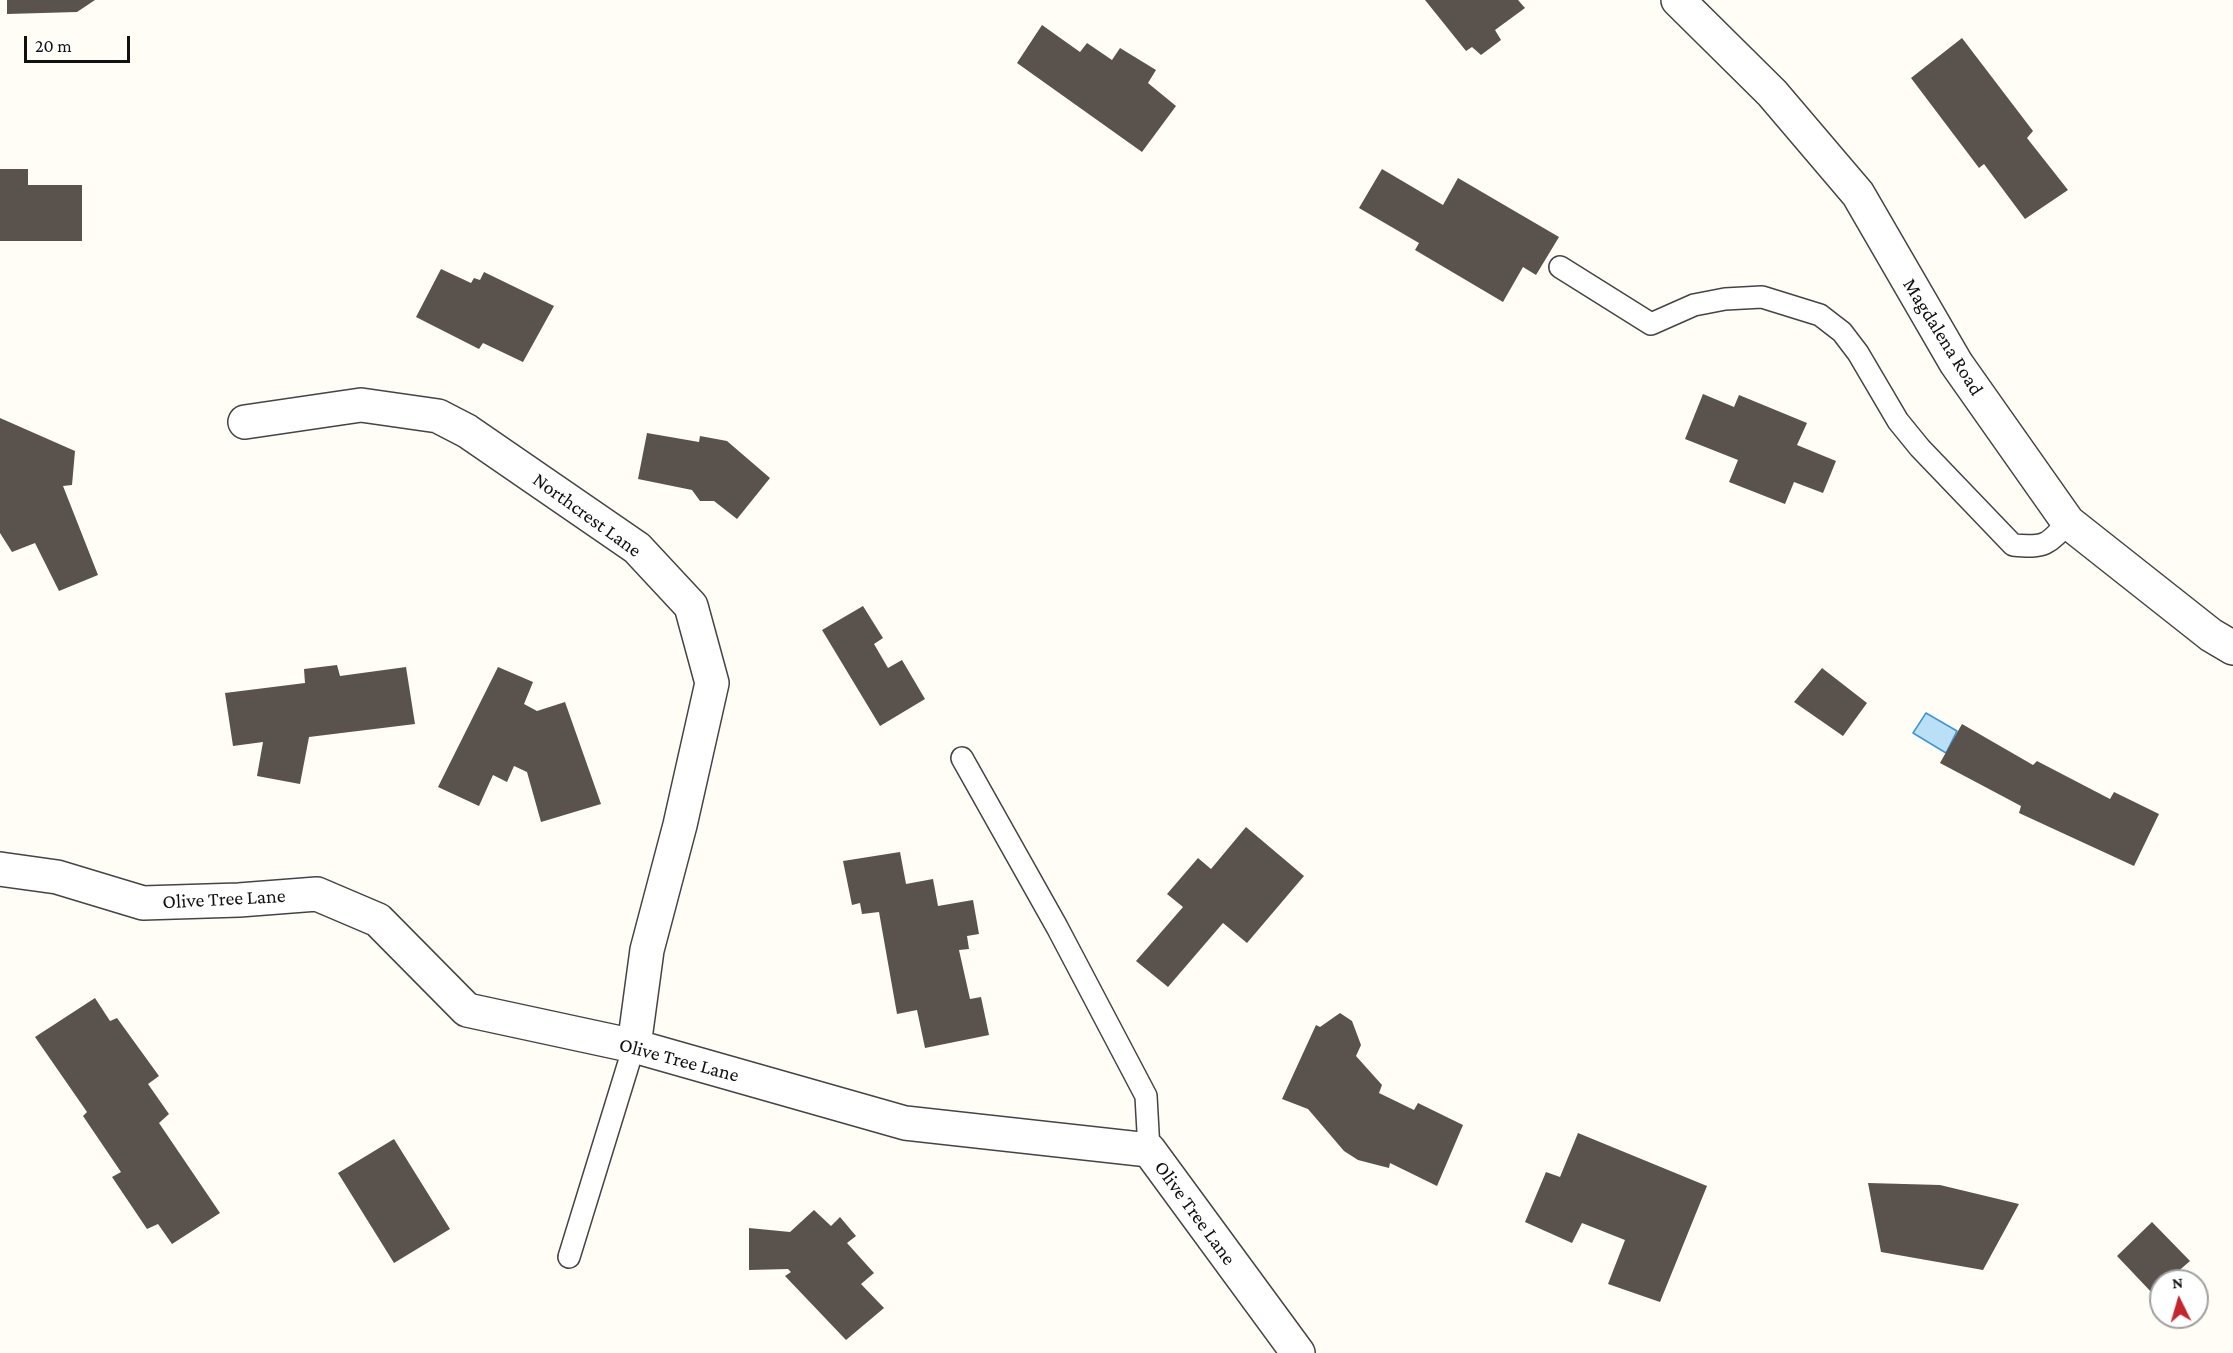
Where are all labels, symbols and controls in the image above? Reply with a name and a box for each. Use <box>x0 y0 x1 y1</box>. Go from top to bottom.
scale bar <box>27 24 134 62</box>
text: 20 m <box>35 36 72 56</box>
street label: Magdalena Road <box>1897 274 1989 400</box>
street label: Northcrest Lane <box>528 468 646 562</box>
street label: Olive Tree Lane <box>162 884 286 914</box>
street label: Olive Tree Lane <box>616 1032 742 1088</box>
street label: Olive Tree Lane <box>1149 1156 1241 1270</box>
north arrow <box>2149 1269 2209 1329</box>
text: N <box>2171 1274 2184 1292</box>

